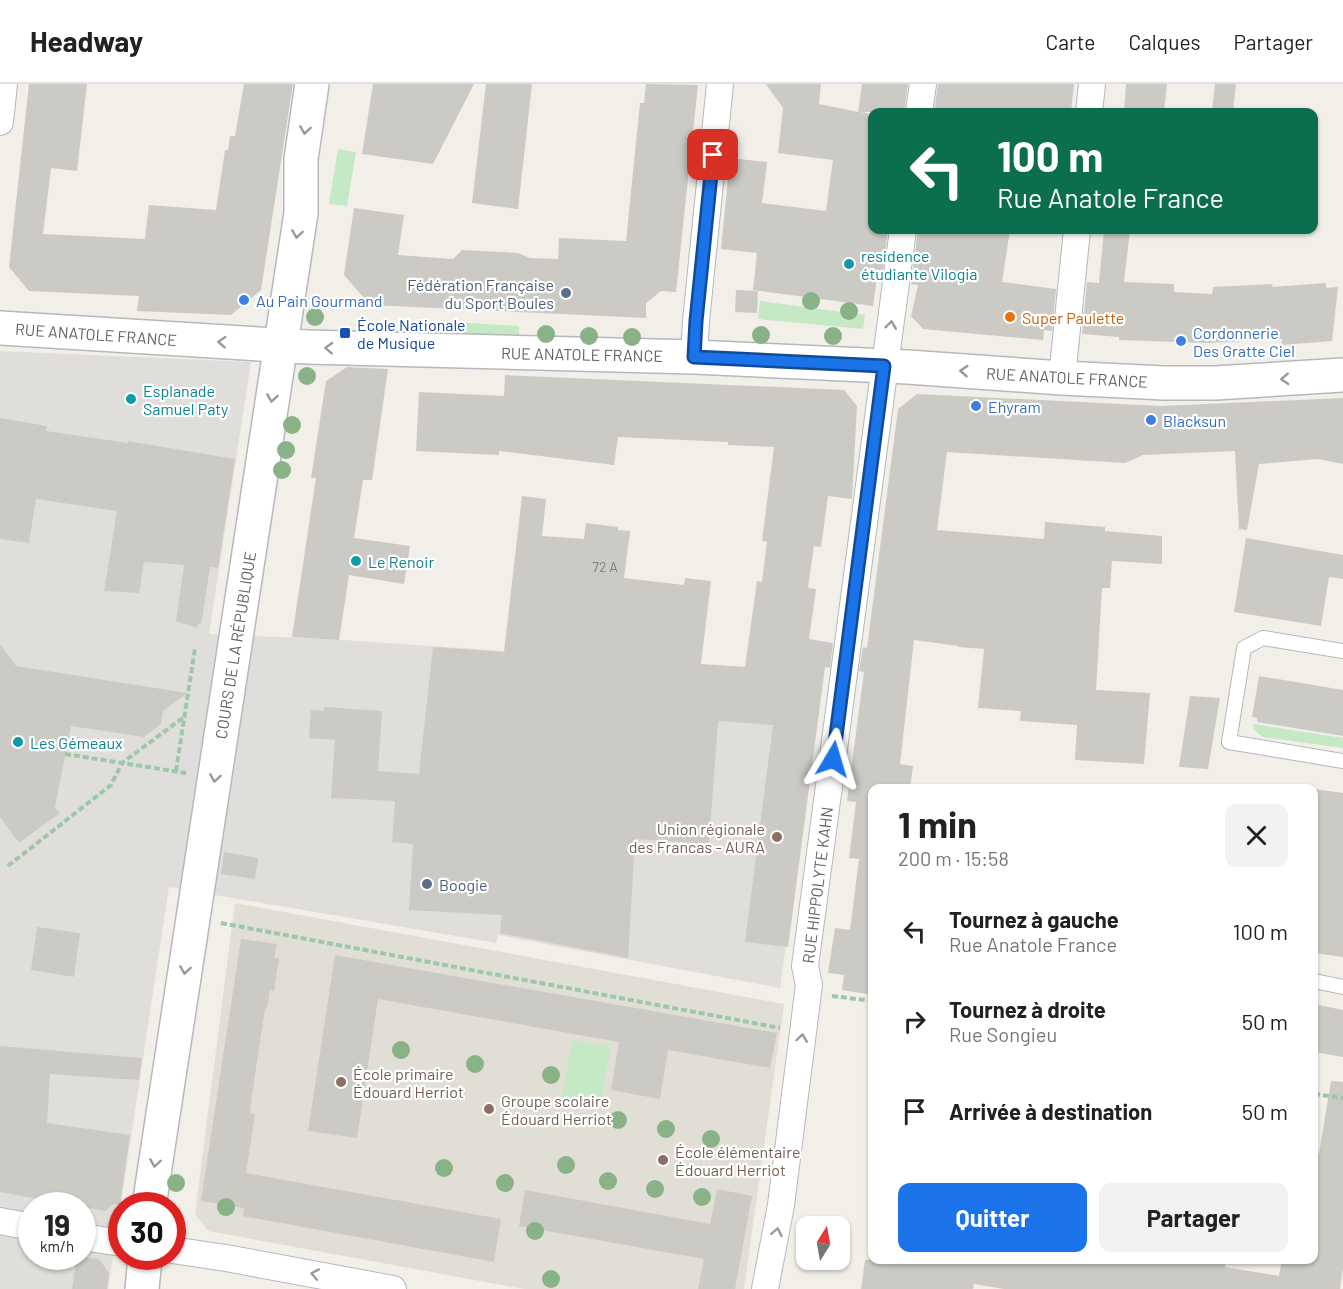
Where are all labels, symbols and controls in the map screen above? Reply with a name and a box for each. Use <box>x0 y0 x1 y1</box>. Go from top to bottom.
text: Headway <box>30 24 143 58</box>
text: Carte <box>1046 29 1095 54</box>
text: Calques <box>1128 29 1201 54</box>
text: Partager <box>1234 29 1313 54</box>
one-way arrow <box>300 125 312 135</box>
pin <box>687 129 738 180</box>
text: 100 m <box>997 130 1103 180</box>
icon: left <box>898 132 976 210</box>
icon: arrive <box>696 138 729 171</box>
text: Rue Anatole France <box>997 181 1224 213</box>
one-way arrow <box>292 230 304 239</box>
place label: residence étudiante Vilogia <box>861 246 977 283</box>
marker: residence étudiante Vilogia <box>842 257 856 271</box>
place label: Fédération Française du Sport Boules <box>407 275 554 312</box>
marker: Fédération Française du Sport Boules <box>559 286 573 300</box>
place label: Au Pain Gourmand <box>256 291 383 310</box>
marker: Au Pain Gourmand <box>237 293 251 307</box>
place label: Super Paulette <box>1022 308 1124 327</box>
marker: Super Paulette <box>1003 310 1017 324</box>
place label: École Nationale de Musique <box>357 315 466 352</box>
street label: RUE ANATOLE FRANCE <box>15 319 177 349</box>
one-way arrow <box>884 320 896 330</box>
place label: Cordonnerie Des Gratte Ciel <box>1193 323 1295 360</box>
marker: École Nationale de Musique <box>338 326 352 340</box>
marker: Cordonnerie Des Gratte Ciel <box>1174 334 1188 348</box>
one-way arrow <box>218 335 227 348</box>
one-way arrow <box>324 341 333 354</box>
street label: RUE ANATOLE FRANCE <box>501 343 663 365</box>
street label: RUE ANATOLE FRANCE <box>986 363 1148 391</box>
one-way arrow <box>960 365 969 378</box>
one-way arrow <box>1280 372 1289 385</box>
place label: Esplanade Samuel Paty <box>143 381 229 418</box>
marker: Esplanade Samuel Paty <box>124 392 138 406</box>
one-way arrow <box>266 393 279 403</box>
place label: Ehyram <box>988 397 1041 416</box>
marker: Ehyram <box>969 399 983 413</box>
place label: Blacksun <box>1163 411 1226 430</box>
marker: Blacksun <box>1144 413 1158 427</box>
street label: COURS DE LA RÉPUBLIQUE <box>211 550 259 740</box>
place label: Le Renoir <box>368 552 434 571</box>
marker: Le Renoir <box>349 554 363 568</box>
house number: 72 A <box>592 558 618 575</box>
position arrow <box>801 727 865 791</box>
place label: Les Gémeaux <box>30 733 123 752</box>
marker: Les Gémeaux <box>11 735 25 749</box>
one-way arrow <box>209 773 221 782</box>
text: 1 min <box>898 802 977 845</box>
button: close <box>1225 804 1288 867</box>
street label: RUE HIPPOLYTE KAHN <box>798 806 836 964</box>
place label: Union régionale des Francas - AURA <box>629 819 765 856</box>
marker: Union régionale des Francas - AURA <box>770 830 784 844</box>
text: 200 m · 15:58 <box>898 846 1009 870</box>
place label: Boogie <box>439 875 488 894</box>
marker: Boogie <box>420 877 434 891</box>
text: Tournez à gauche <box>949 906 1119 932</box>
icon: left <box>898 915 931 948</box>
text: 100 m <box>1233 918 1288 944</box>
text: Rue Anatole France <box>949 932 1117 956</box>
one-way arrow <box>180 966 192 975</box>
text: Tournez à droite <box>949 996 1106 1022</box>
icon: right <box>898 1005 931 1038</box>
text: 50 m <box>1242 1008 1288 1034</box>
text: Rue Songieu <box>949 1022 1057 1046</box>
one-way arrow <box>796 1034 808 1043</box>
place label: École primaire Édouard Herriot <box>353 1064 464 1101</box>
marker: École primaire Édouard Herriot <box>334 1075 348 1089</box>
place label: Groupe scolaire Édouard Herriot <box>501 1091 612 1128</box>
icon: arrive <box>898 1095 931 1128</box>
text: Arrivée à destination <box>949 1098 1152 1124</box>
text: 50 m <box>1242 1098 1288 1124</box>
marker: Groupe scolaire Édouard Herriot <box>482 1102 496 1116</box>
place label: École élémentaire Édouard Herriot <box>675 1142 800 1179</box>
marker: École élémentaire Édouard Herriot <box>656 1153 670 1167</box>
one-way arrow <box>150 1158 162 1168</box>
button: Quitter <box>898 1183 1087 1252</box>
button: Partager <box>1099 1183 1288 1252</box>
speed limit sign: 30 <box>108 1192 186 1270</box>
text: 19 <box>44 1206 70 1242</box>
north arrow <box>796 1216 850 1270</box>
map controls <box>796 1216 850 1270</box>
one-way arrow <box>770 1227 782 1236</box>
text: km/h <box>40 1237 74 1255</box>
one-way arrow <box>311 1268 321 1281</box>

